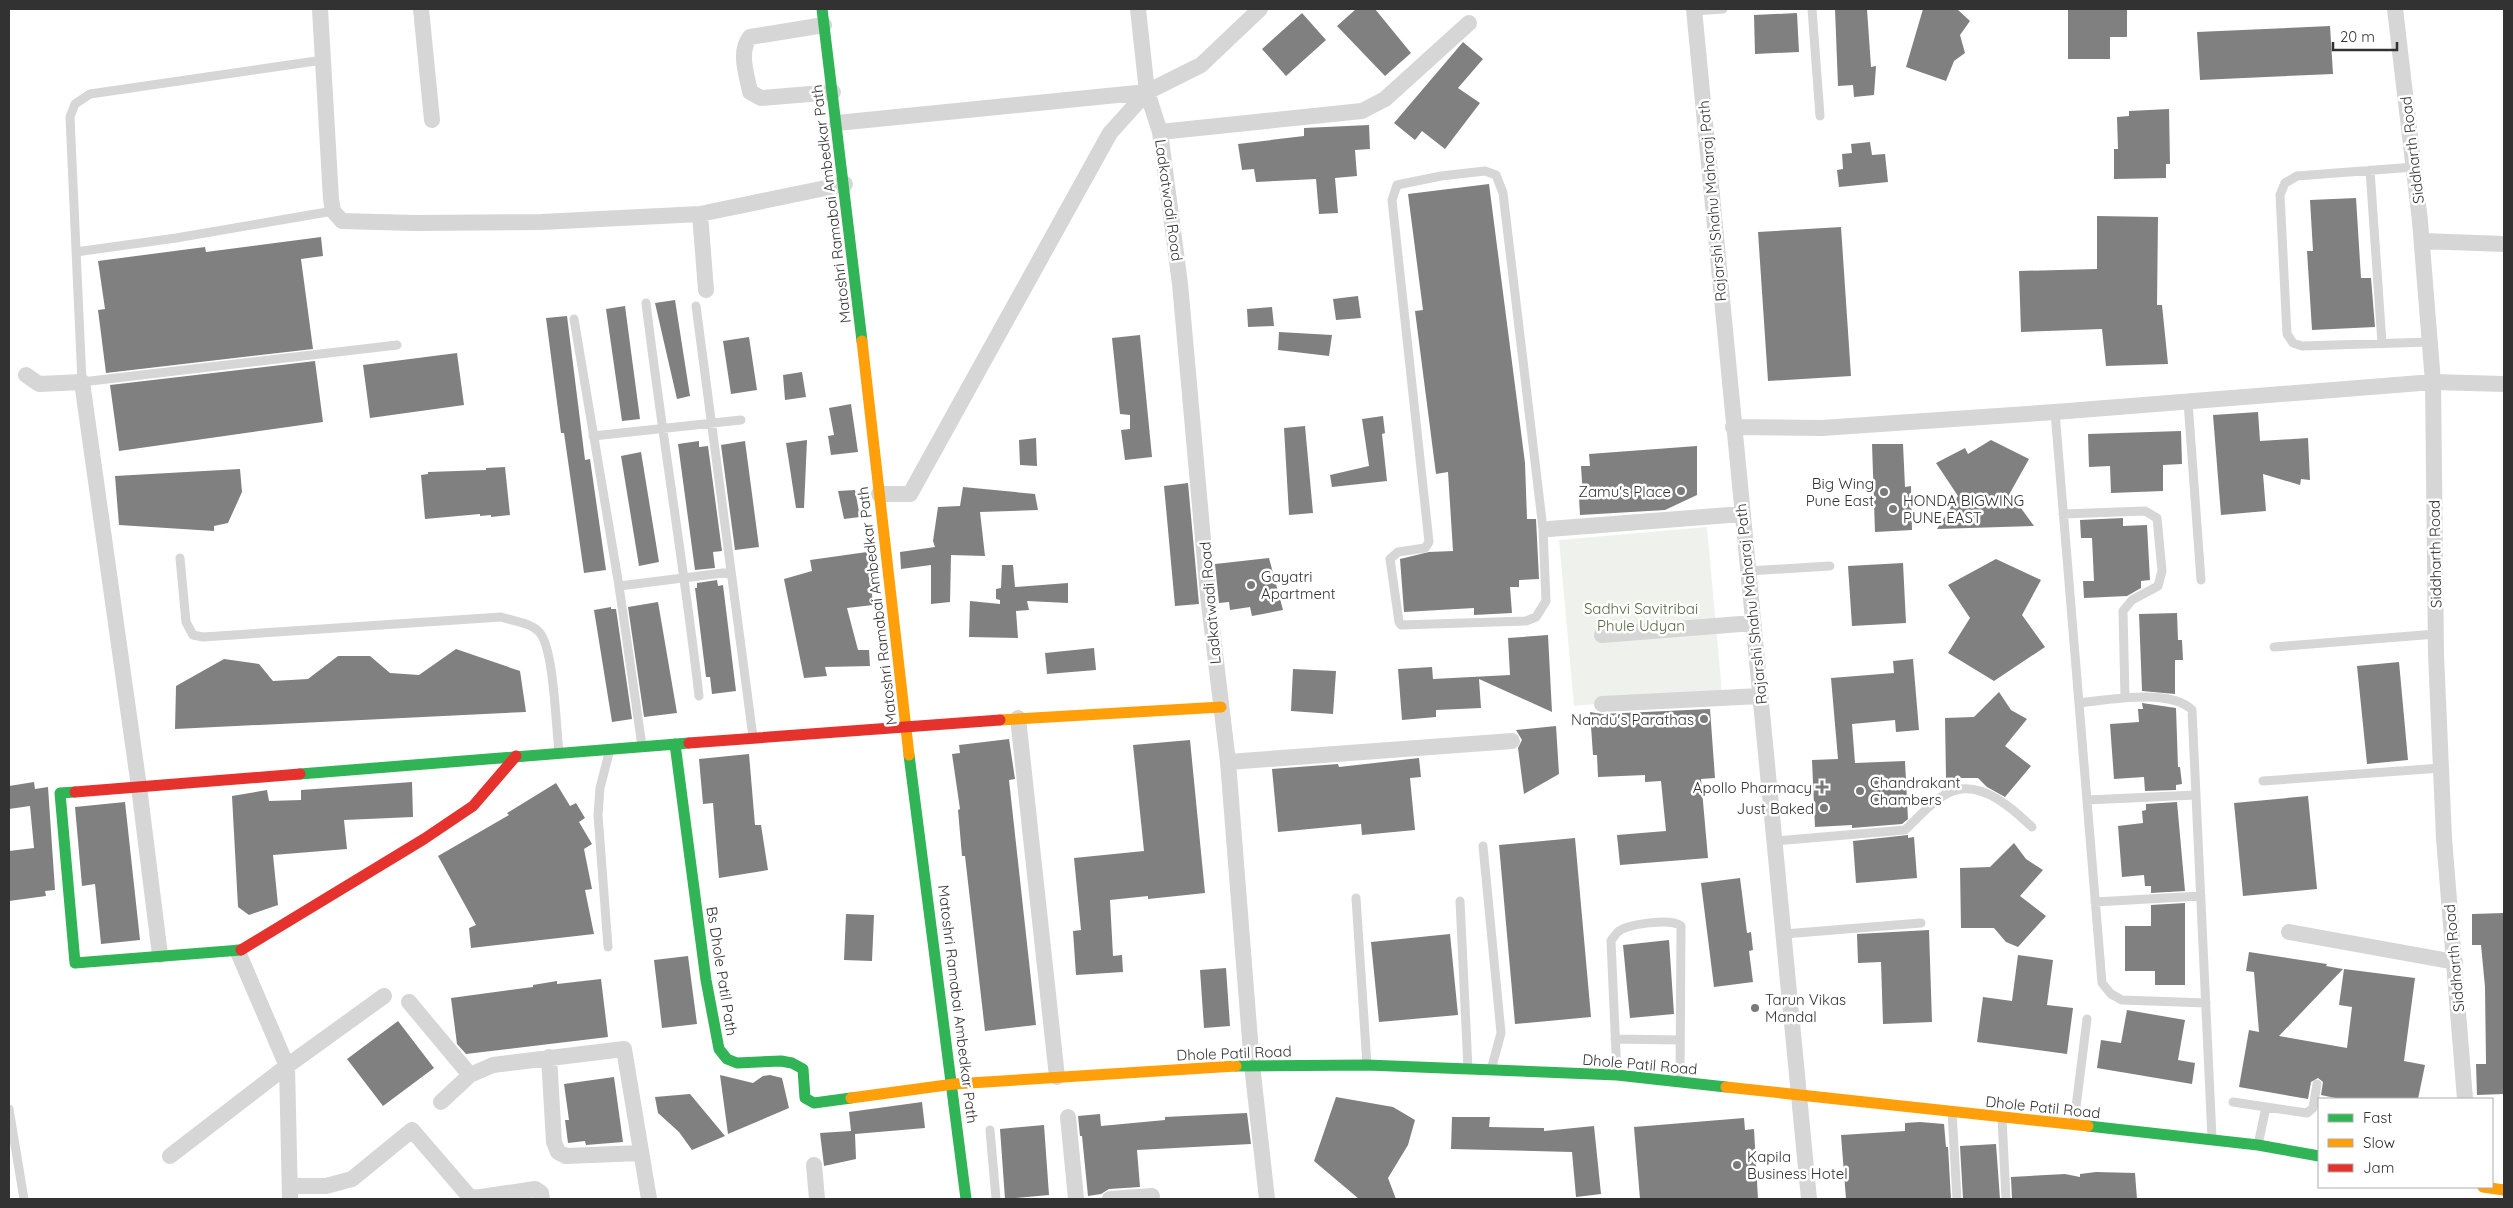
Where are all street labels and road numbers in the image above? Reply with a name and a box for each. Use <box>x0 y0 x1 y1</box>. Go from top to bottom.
street label: Matoshri Ramabai Ambedkar Path <box>807 84 855 324</box>
street label: Siddharth Road <box>2396 95 2428 205</box>
street label: Rajarshi Shahu Maharaj Path <box>1694 100 1730 302</box>
street label: Ladkatwadi Road <box>1151 138 1187 262</box>
street label: Matoshri Ramabai Ambedkar Path <box>853 486 901 726</box>
street label: Siddharth Road <box>2425 500 2445 608</box>
street label: Rajarshi Shahu Maharaj Path <box>1731 503 1771 705</box>
street label: Ladkatwadi Road <box>1195 541 1225 665</box>
street label: Matoshri Ramabai Ambedkar Path <box>934 884 982 1124</box>
street label: Siddharth Road <box>2440 903 2468 1013</box>
street label: Bs Dhole Patil Path <box>702 905 742 1037</box>
street label: Dhole Patil Road <box>1176 1041 1292 1065</box>
street label: Dhole Patil Road <box>1582 1050 1698 1078</box>
street label: Dhole Patil Road <box>1985 1092 2101 1122</box>

